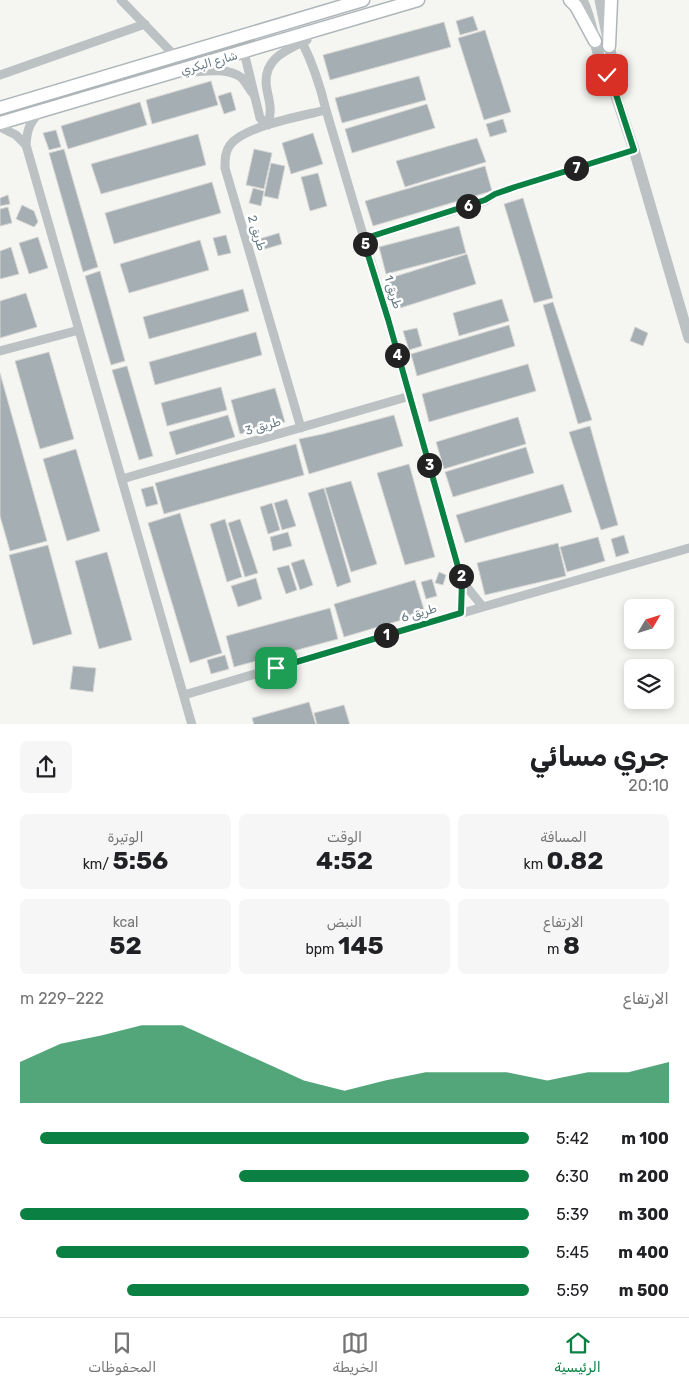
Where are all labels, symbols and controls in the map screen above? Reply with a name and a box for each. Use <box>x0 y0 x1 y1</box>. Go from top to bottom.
street label: شارع البكري <box>179 48 240 80</box>
pin <box>586 54 628 96</box>
icon: check <box>593 61 621 89</box>
pin: 7 <box>564 156 588 180</box>
text: 7 <box>572 160 581 177</box>
pin: 6 <box>456 194 480 218</box>
text: 6 <box>464 198 473 215</box>
street label: طريق 2 <box>244 214 269 253</box>
pin: 5 <box>352 232 378 256</box>
text: 5 <box>361 236 370 253</box>
street label: طريق 1 <box>380 273 405 311</box>
pin: 4 <box>384 342 410 368</box>
text: 4 <box>393 347 402 364</box>
street label: طريق 3 <box>243 414 283 439</box>
pin: 3 <box>416 452 442 478</box>
text: 3 <box>425 457 434 474</box>
pin: 2 <box>448 564 474 588</box>
text: 2 <box>457 568 466 585</box>
north arrow <box>624 599 674 649</box>
map controls <box>624 599 674 709</box>
street label: طريق 6 <box>399 601 439 626</box>
pin: 1 <box>374 622 398 648</box>
text: 1 <box>383 627 390 644</box>
pin <box>255 647 297 689</box>
icon: arrive <box>262 654 290 682</box>
button: layers <box>624 659 674 709</box>
text: جري مسائي <box>530 740 669 773</box>
button: share <box>20 741 72 793</box>
text: 20:10 <box>628 776 669 795</box>
text: الوتيرة <box>107 829 144 846</box>
text: الوقت <box>327 829 362 846</box>
text: المسافة <box>540 829 587 846</box>
text: 5:56 <box>112 846 168 875</box>
text: 4:52 <box>316 846 373 875</box>
text: 0.82 <box>547 846 604 875</box>
text: /km <box>83 856 112 873</box>
text: km <box>523 856 547 873</box>
text: kcal <box>113 914 138 931</box>
text: النبض <box>327 914 362 931</box>
text: الارتفاع <box>543 914 584 931</box>
text: 52 <box>109 931 142 960</box>
text: 145 <box>338 931 384 960</box>
text: 8 <box>563 931 580 960</box>
text: bpm <box>305 941 338 958</box>
text: m <box>547 941 563 958</box>
text: 222–229 m <box>20 989 104 1008</box>
text: الارتفاع <box>623 989 669 1008</box>
text: 5:42 <box>556 1129 589 1148</box>
text: 100 m <box>621 1129 669 1148</box>
text: 6:30 <box>555 1167 589 1186</box>
text: 200 m <box>619 1167 669 1186</box>
text: 5:39 <box>556 1205 589 1224</box>
text: 300 m <box>619 1205 669 1224</box>
text: 5:45 <box>556 1243 589 1262</box>
text: 400 m <box>618 1243 669 1262</box>
text: 5:59 <box>556 1281 589 1300</box>
text: 500 m <box>619 1281 669 1300</box>
tab: المحفوظات <box>88 1329 156 1376</box>
tab: الخريطة <box>332 1329 378 1376</box>
tab: الرئيسية <box>554 1329 601 1376</box>

